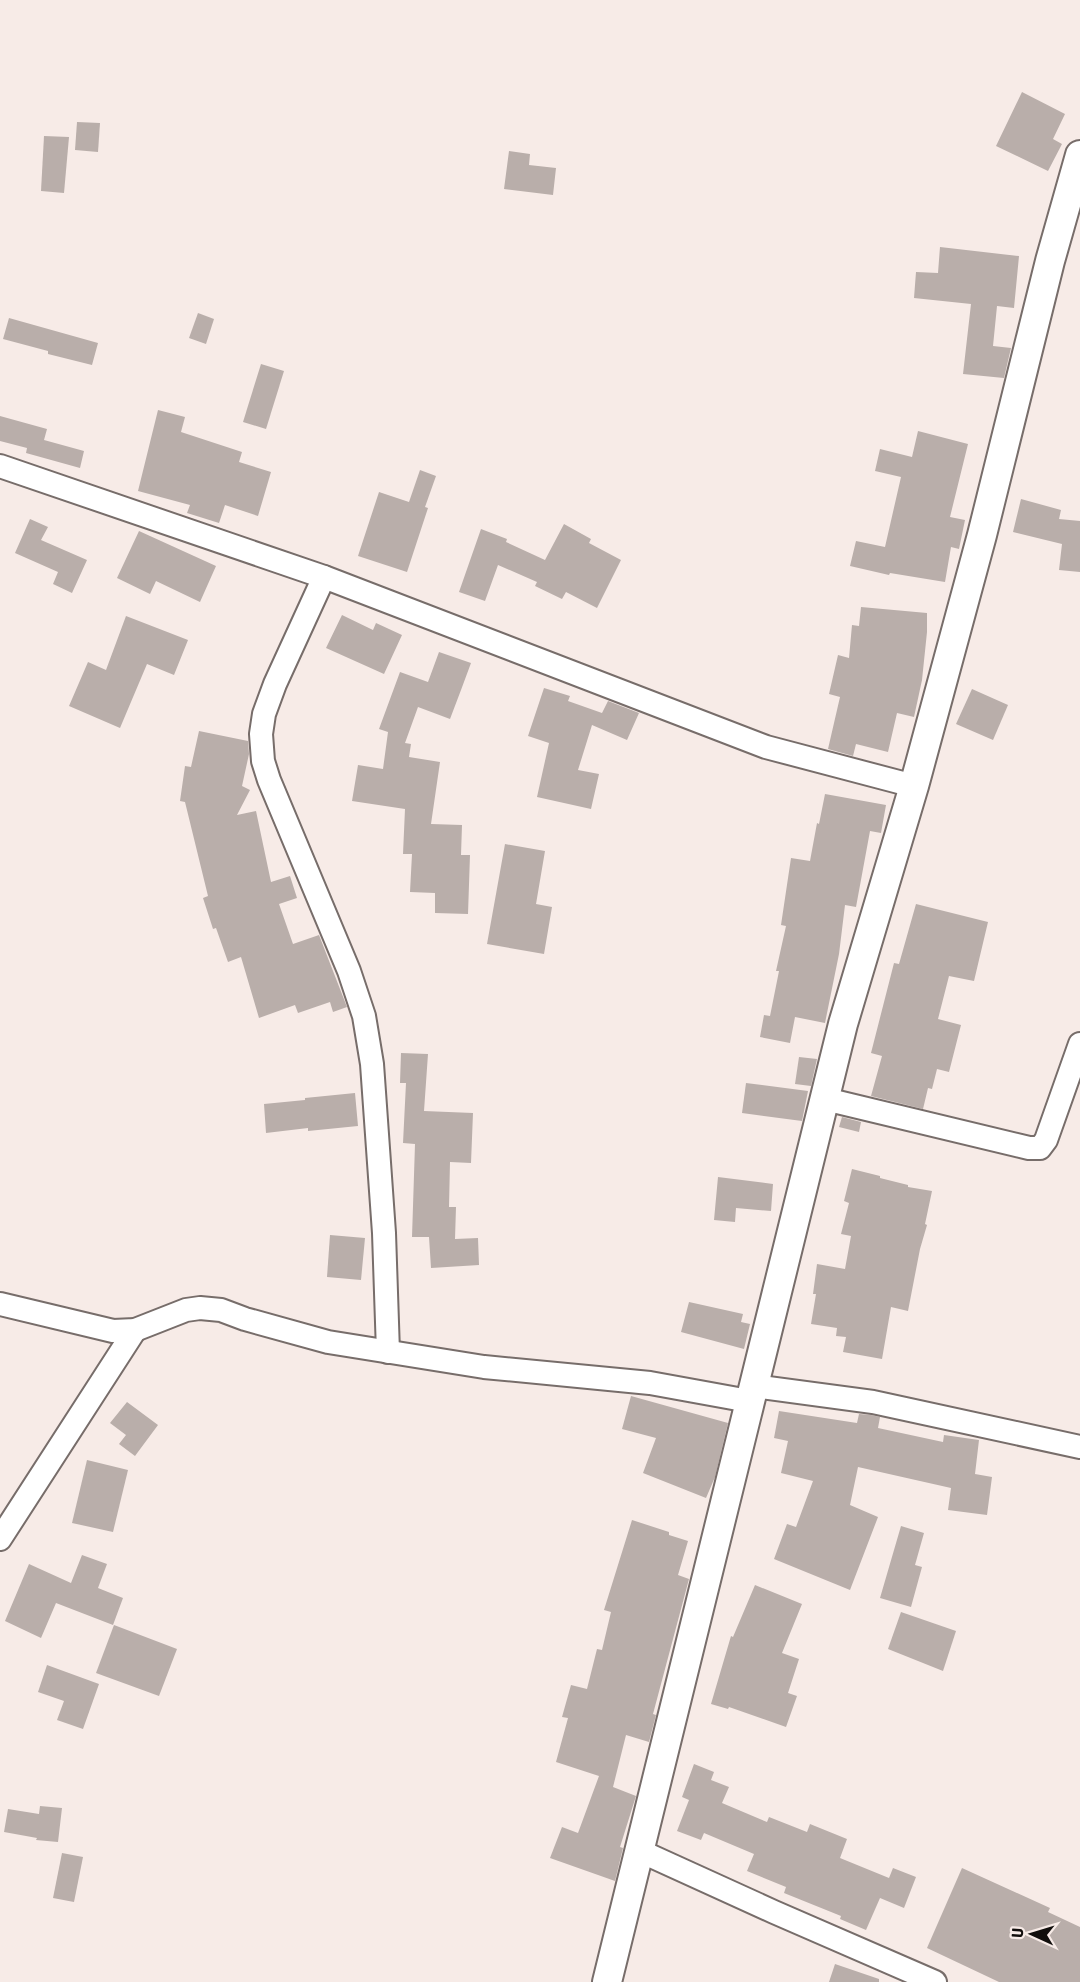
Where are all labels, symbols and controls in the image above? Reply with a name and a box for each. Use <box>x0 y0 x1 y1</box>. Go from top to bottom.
north arrow <box>1002 1904 1062 1964</box>
text: U <box>1008 1928 1026 1938</box>

